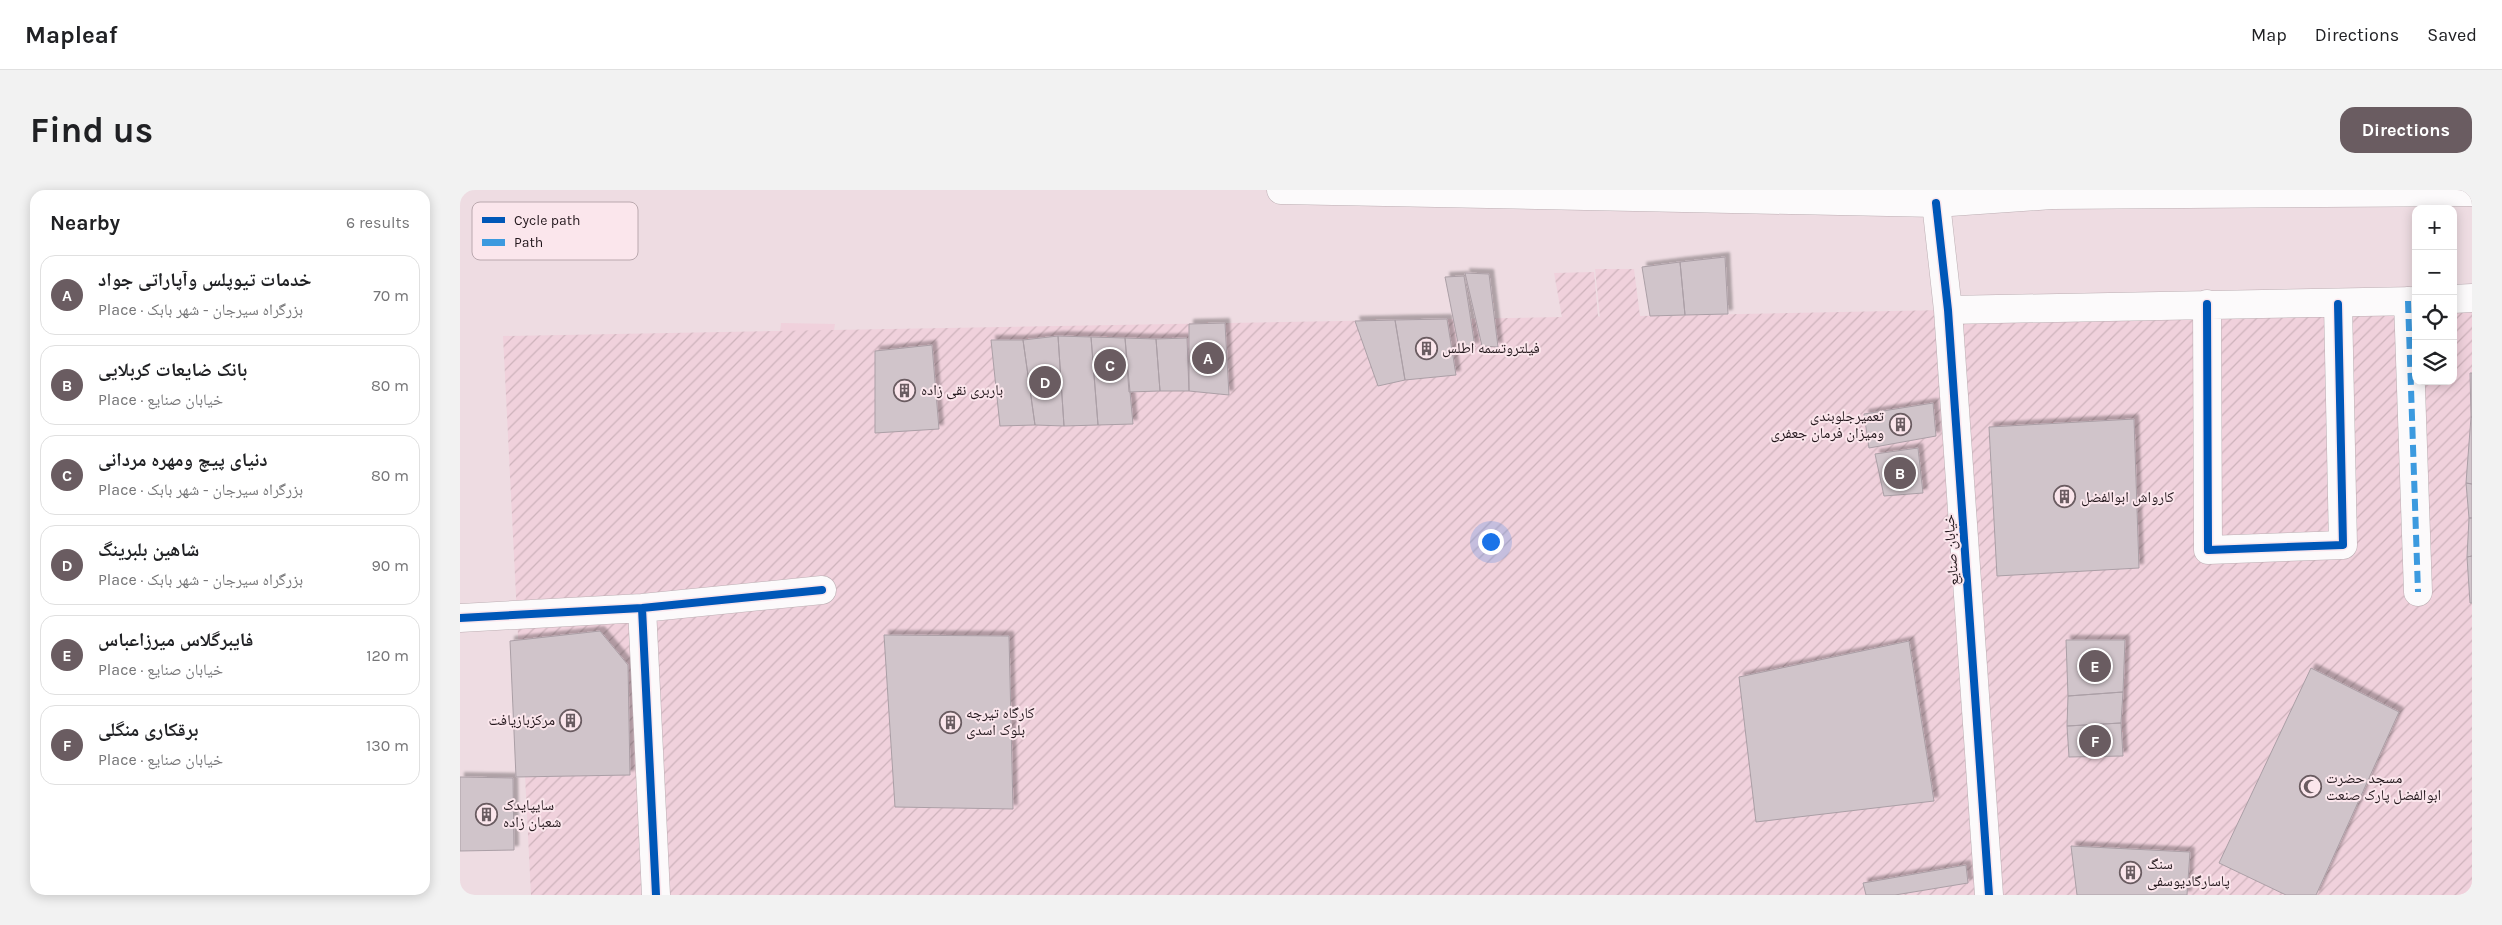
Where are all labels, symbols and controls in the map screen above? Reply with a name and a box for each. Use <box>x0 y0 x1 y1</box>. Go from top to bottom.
text: Mapleaf <box>25 21 118 49</box>
text: Map <box>2251 24 2287 46</box>
text: Directions <box>2315 24 2399 46</box>
text: Saved <box>2427 24 2477 46</box>
button: Directions <box>2340 107 2472 153</box>
text: Find us <box>30 110 153 151</box>
legend <box>472 202 638 260</box>
map controls <box>2412 205 2457 385</box>
button: + <box>2412 205 2457 250</box>
text: Nearby <box>50 211 120 235</box>
text: Cycle path <box>514 212 580 229</box>
text: 6 results <box>346 213 410 232</box>
text: Path <box>514 234 543 251</box>
button: − <box>2412 250 2457 295</box>
text: خدمات تیوپلس وآپاراتی جواد <box>98 269 312 291</box>
text: A <box>62 286 72 305</box>
text: 70 m <box>373 286 409 305</box>
button: locate <box>2412 295 2457 340</box>
text: Place · بزرگراه سیرجان - شهر بابک <box>98 300 303 319</box>
building icon: فیلتروتسمه اطلس <box>1414 336 1438 360</box>
pin: A <box>1192 339 1224 377</box>
place label: فیلتروتسمه اطلس <box>1442 339 1540 358</box>
button: layers <box>2412 340 2457 385</box>
pin: C <box>1094 346 1126 384</box>
text: بانک ضایعات کربلایی <box>98 359 247 381</box>
pin: D <box>1029 363 1061 401</box>
text: B <box>62 376 72 395</box>
text: 80 m <box>371 376 409 395</box>
building icon: باربری نقی زاده <box>893 378 917 402</box>
place label: باربری نقی زاده <box>921 381 1003 400</box>
text: Place · خیابان صنایع <box>98 390 223 409</box>
place label: تعمیرجلوبندی ومیزان فرمان جعفری <box>1771 407 1885 443</box>
building icon: تعمیرجلوبندی ومیزان فرمان جعفری <box>1888 413 1912 437</box>
text: دنیای پیچ ومهره مردانی <box>98 449 267 471</box>
pin: B <box>1884 454 1916 492</box>
text: C <box>62 466 72 485</box>
text: 80 m <box>371 466 409 485</box>
text: Place · بزرگراه سیرجان - شهر بابک <box>98 480 303 499</box>
building icon: کارواش ابوالفضل <box>2053 485 2077 509</box>
place label: کارواش ابوالفضل <box>2081 488 2174 507</box>
street label: خیابان صنایع <box>1940 513 1963 586</box>
your location <box>1478 529 1504 555</box>
text: شاهین بلبرینگ <box>98 539 199 561</box>
text: D <box>62 556 72 575</box>
text: 90 m <box>371 556 409 575</box>
text: Place · بزرگراه سیرجان - شهر بابک <box>98 570 303 589</box>
text: فایبرگلاس میرزاعباس <box>98 629 253 651</box>
text: E <box>62 646 72 665</box>
text: 120 m <box>366 646 409 665</box>
pin: E <box>2079 647 2111 685</box>
text: Place · خیابان صنایع <box>98 660 223 679</box>
place label: کارگاه تیرچه بلوک اسدی <box>966 704 1034 740</box>
building icon: مرکزبازیافت <box>559 708 583 732</box>
building icon: کارگاه تیرچه بلوک اسدی <box>938 710 962 734</box>
place label: مرکزبازیافت <box>489 711 555 729</box>
text: برقکاری منگلی <box>98 719 198 741</box>
pin: F <box>2079 722 2111 760</box>
text: F <box>63 736 71 755</box>
text: 130 m <box>366 736 409 755</box>
text: Place · خیابان صنایع <box>98 750 223 769</box>
place label: مسجد حضرت ابوالفضل پارک صنعت <box>2326 769 2441 805</box>
mosque icon: مسجد حضرت ابوالفضل پارک صنعت <box>2298 775 2322 799</box>
place label: سایپایدک شعبان زاده <box>503 796 561 832</box>
building icon: سایپایدک شعبان زاده <box>475 802 499 826</box>
place label: سنگ پاسارگادیوسفی <box>2147 855 2230 891</box>
building icon: سنگ پاسارگادیوسفی <box>2119 861 2143 885</box>

